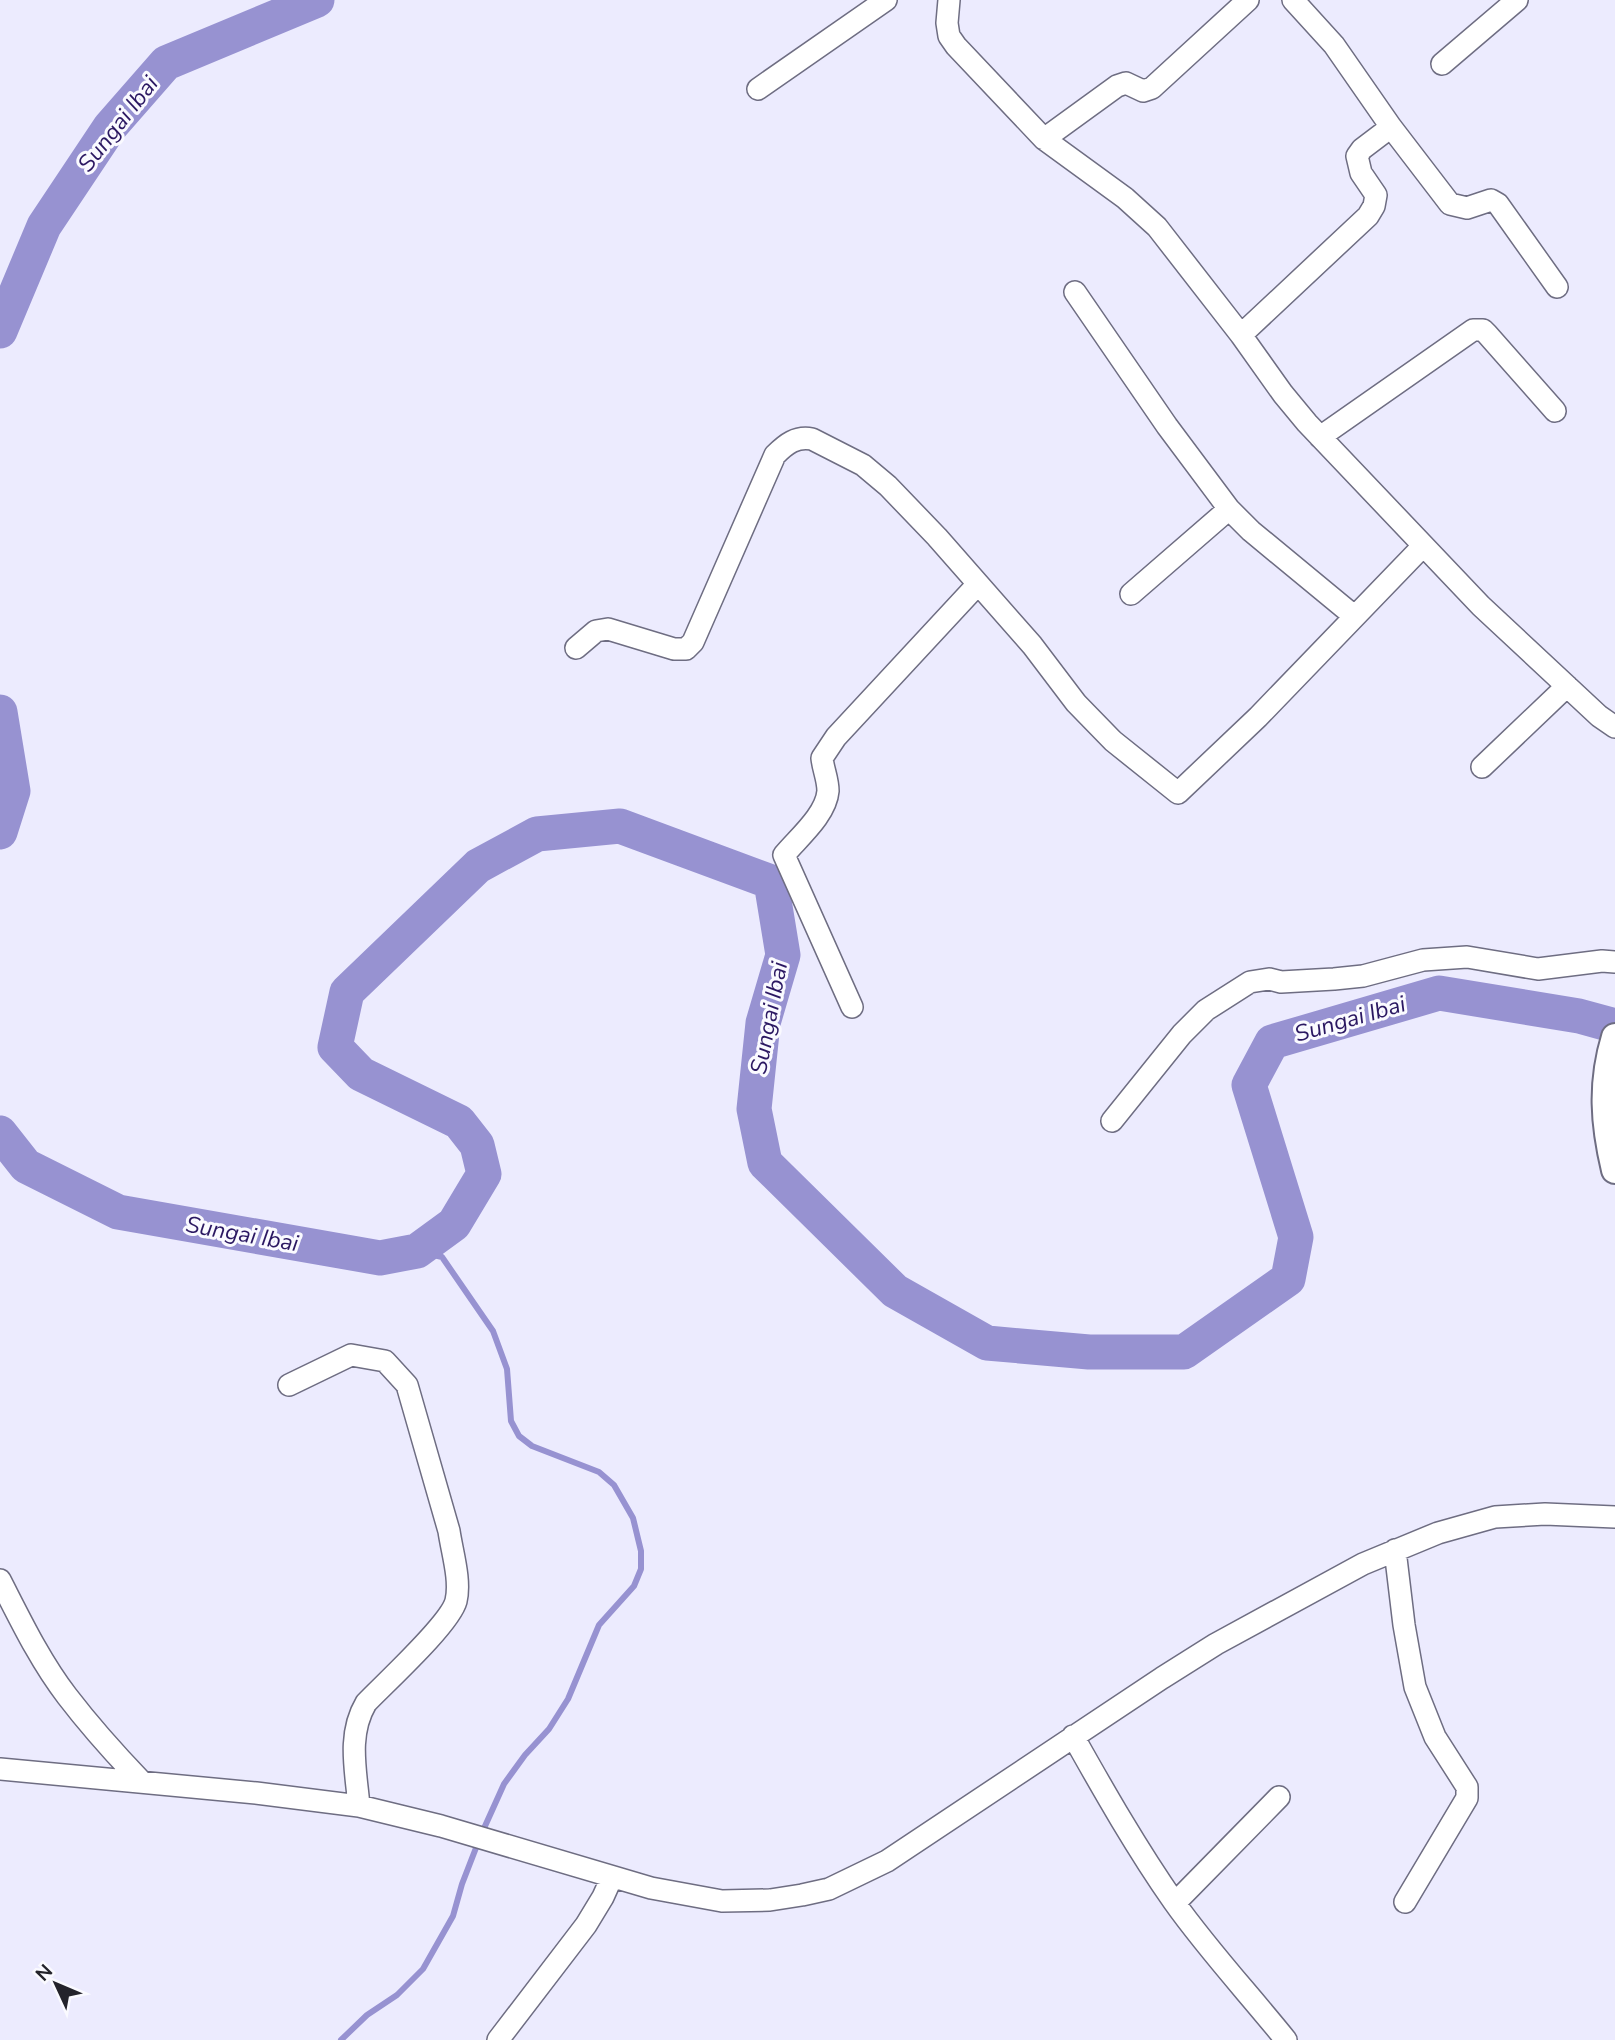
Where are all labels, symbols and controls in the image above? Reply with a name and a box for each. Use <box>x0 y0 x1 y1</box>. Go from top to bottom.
water label: Sungai Ibai <box>71 69 166 178</box>
water label: Sungai Ibai <box>743 959 795 1077</box>
water label: Sungai Ibai <box>1291 988 1410 1050</box>
water label: Sungai Ibai <box>183 1209 301 1259</box>
north arrow <box>21 1949 91 2019</box>
text: N <box>30 1959 59 1987</box>

